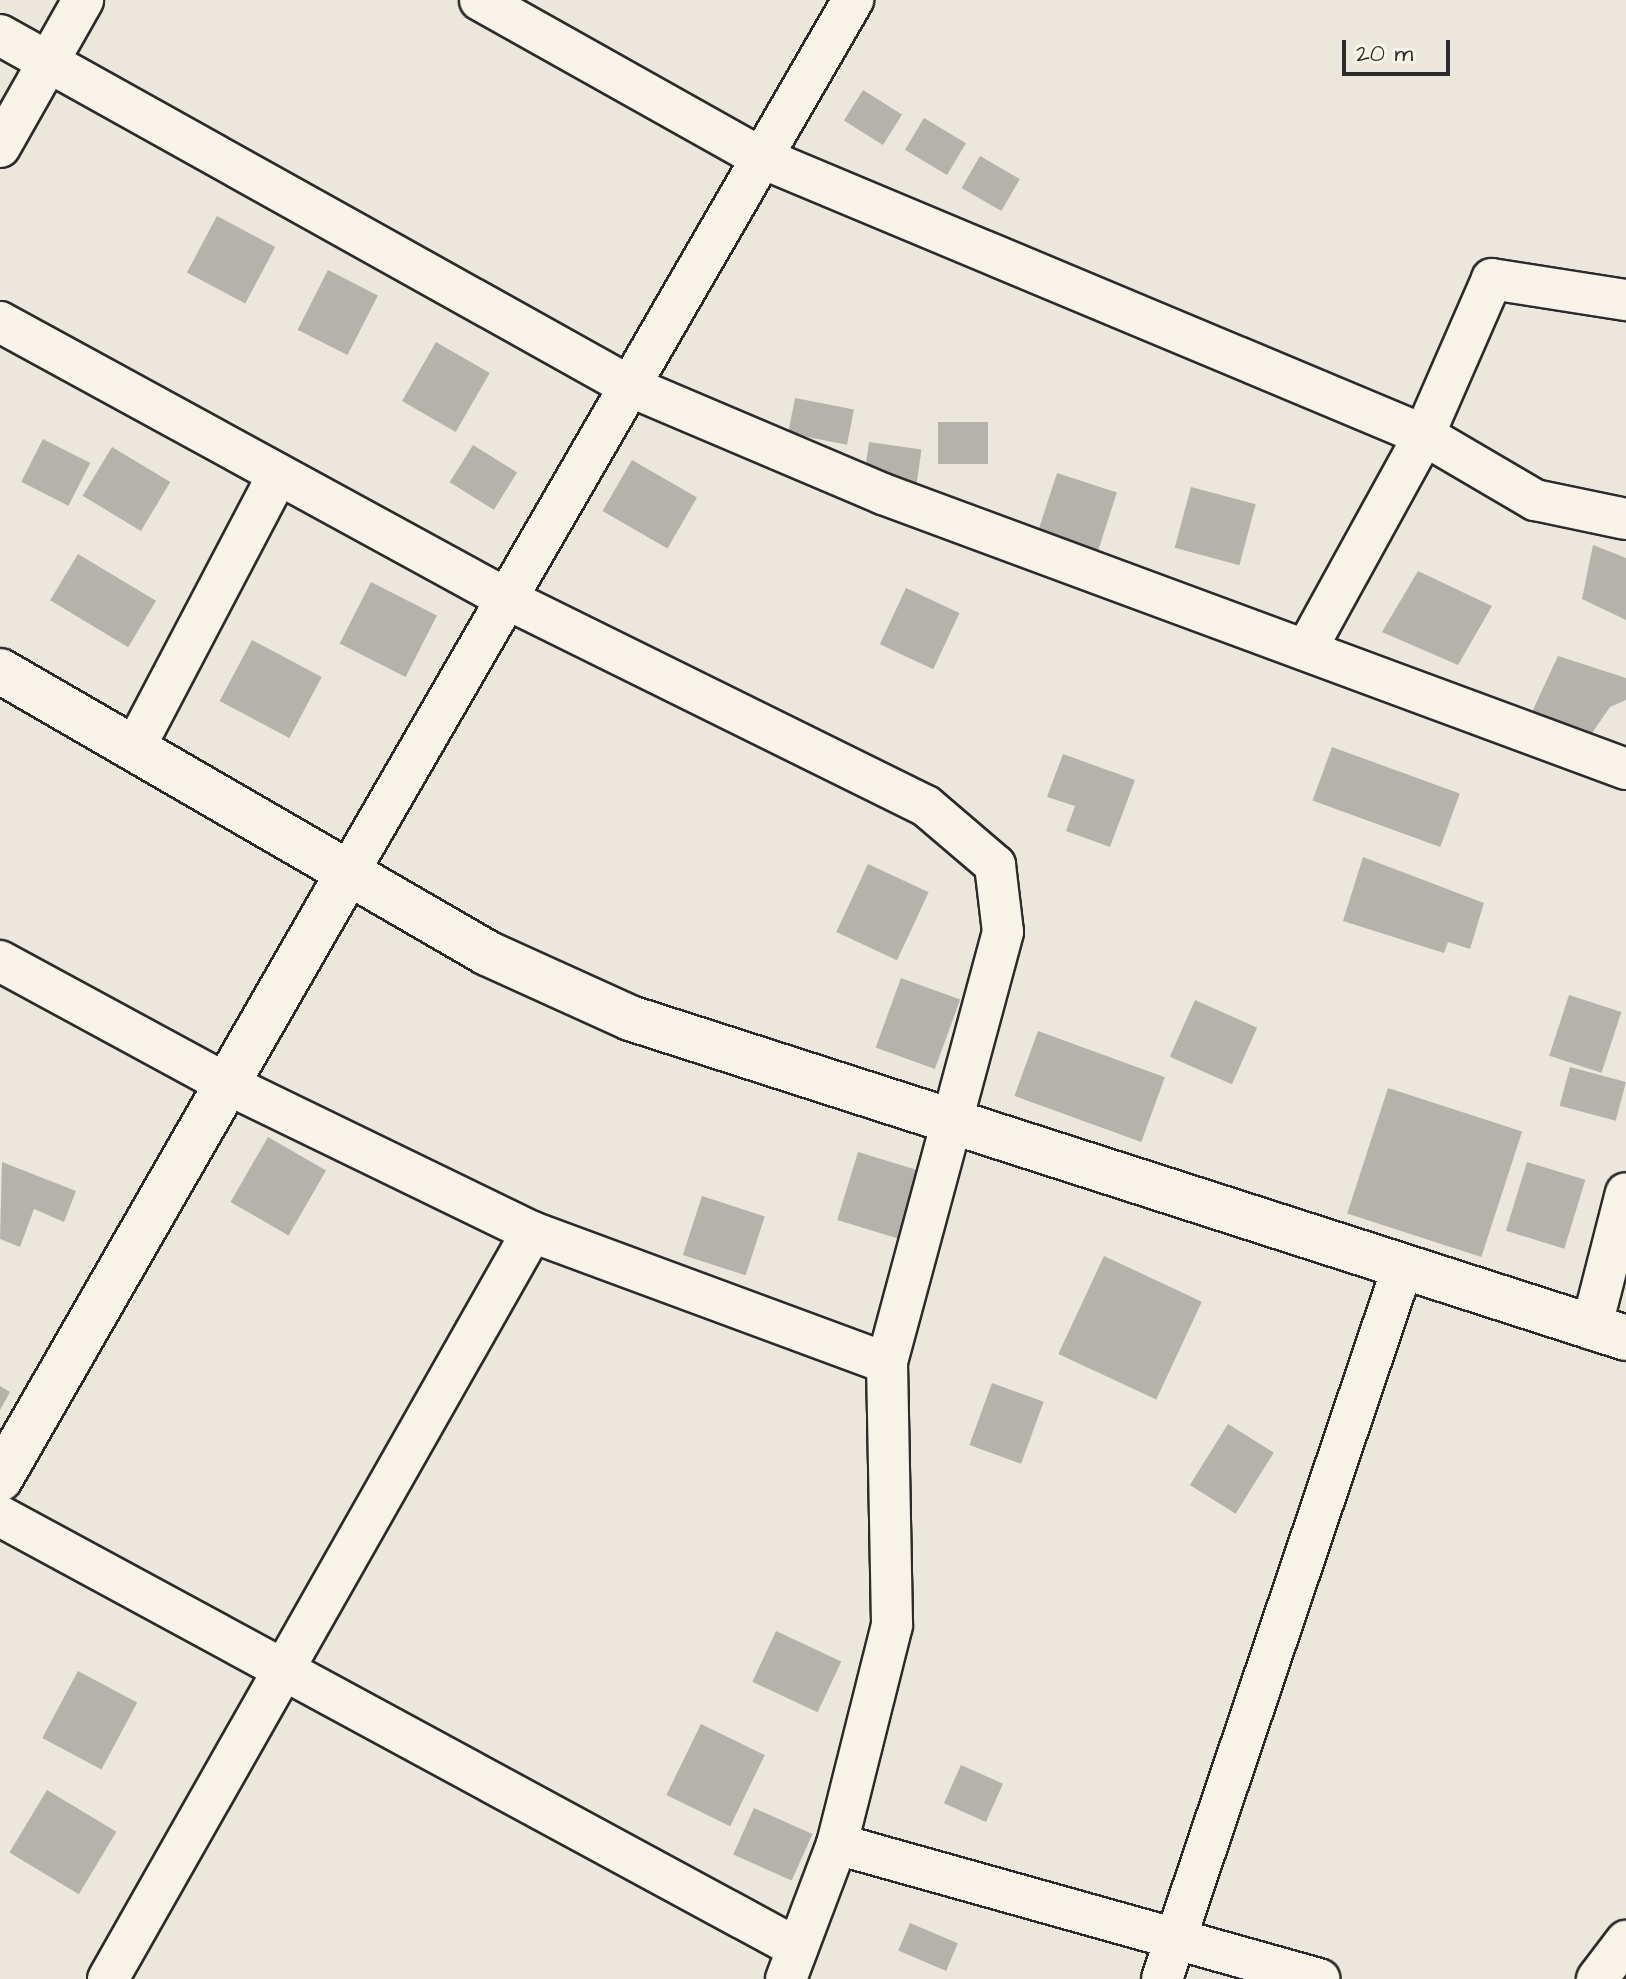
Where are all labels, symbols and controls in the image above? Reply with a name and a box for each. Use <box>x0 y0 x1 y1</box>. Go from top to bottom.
scale bar <box>1346 24 1454 74</box>
text: 20 m <box>1356 37 1413 71</box>

